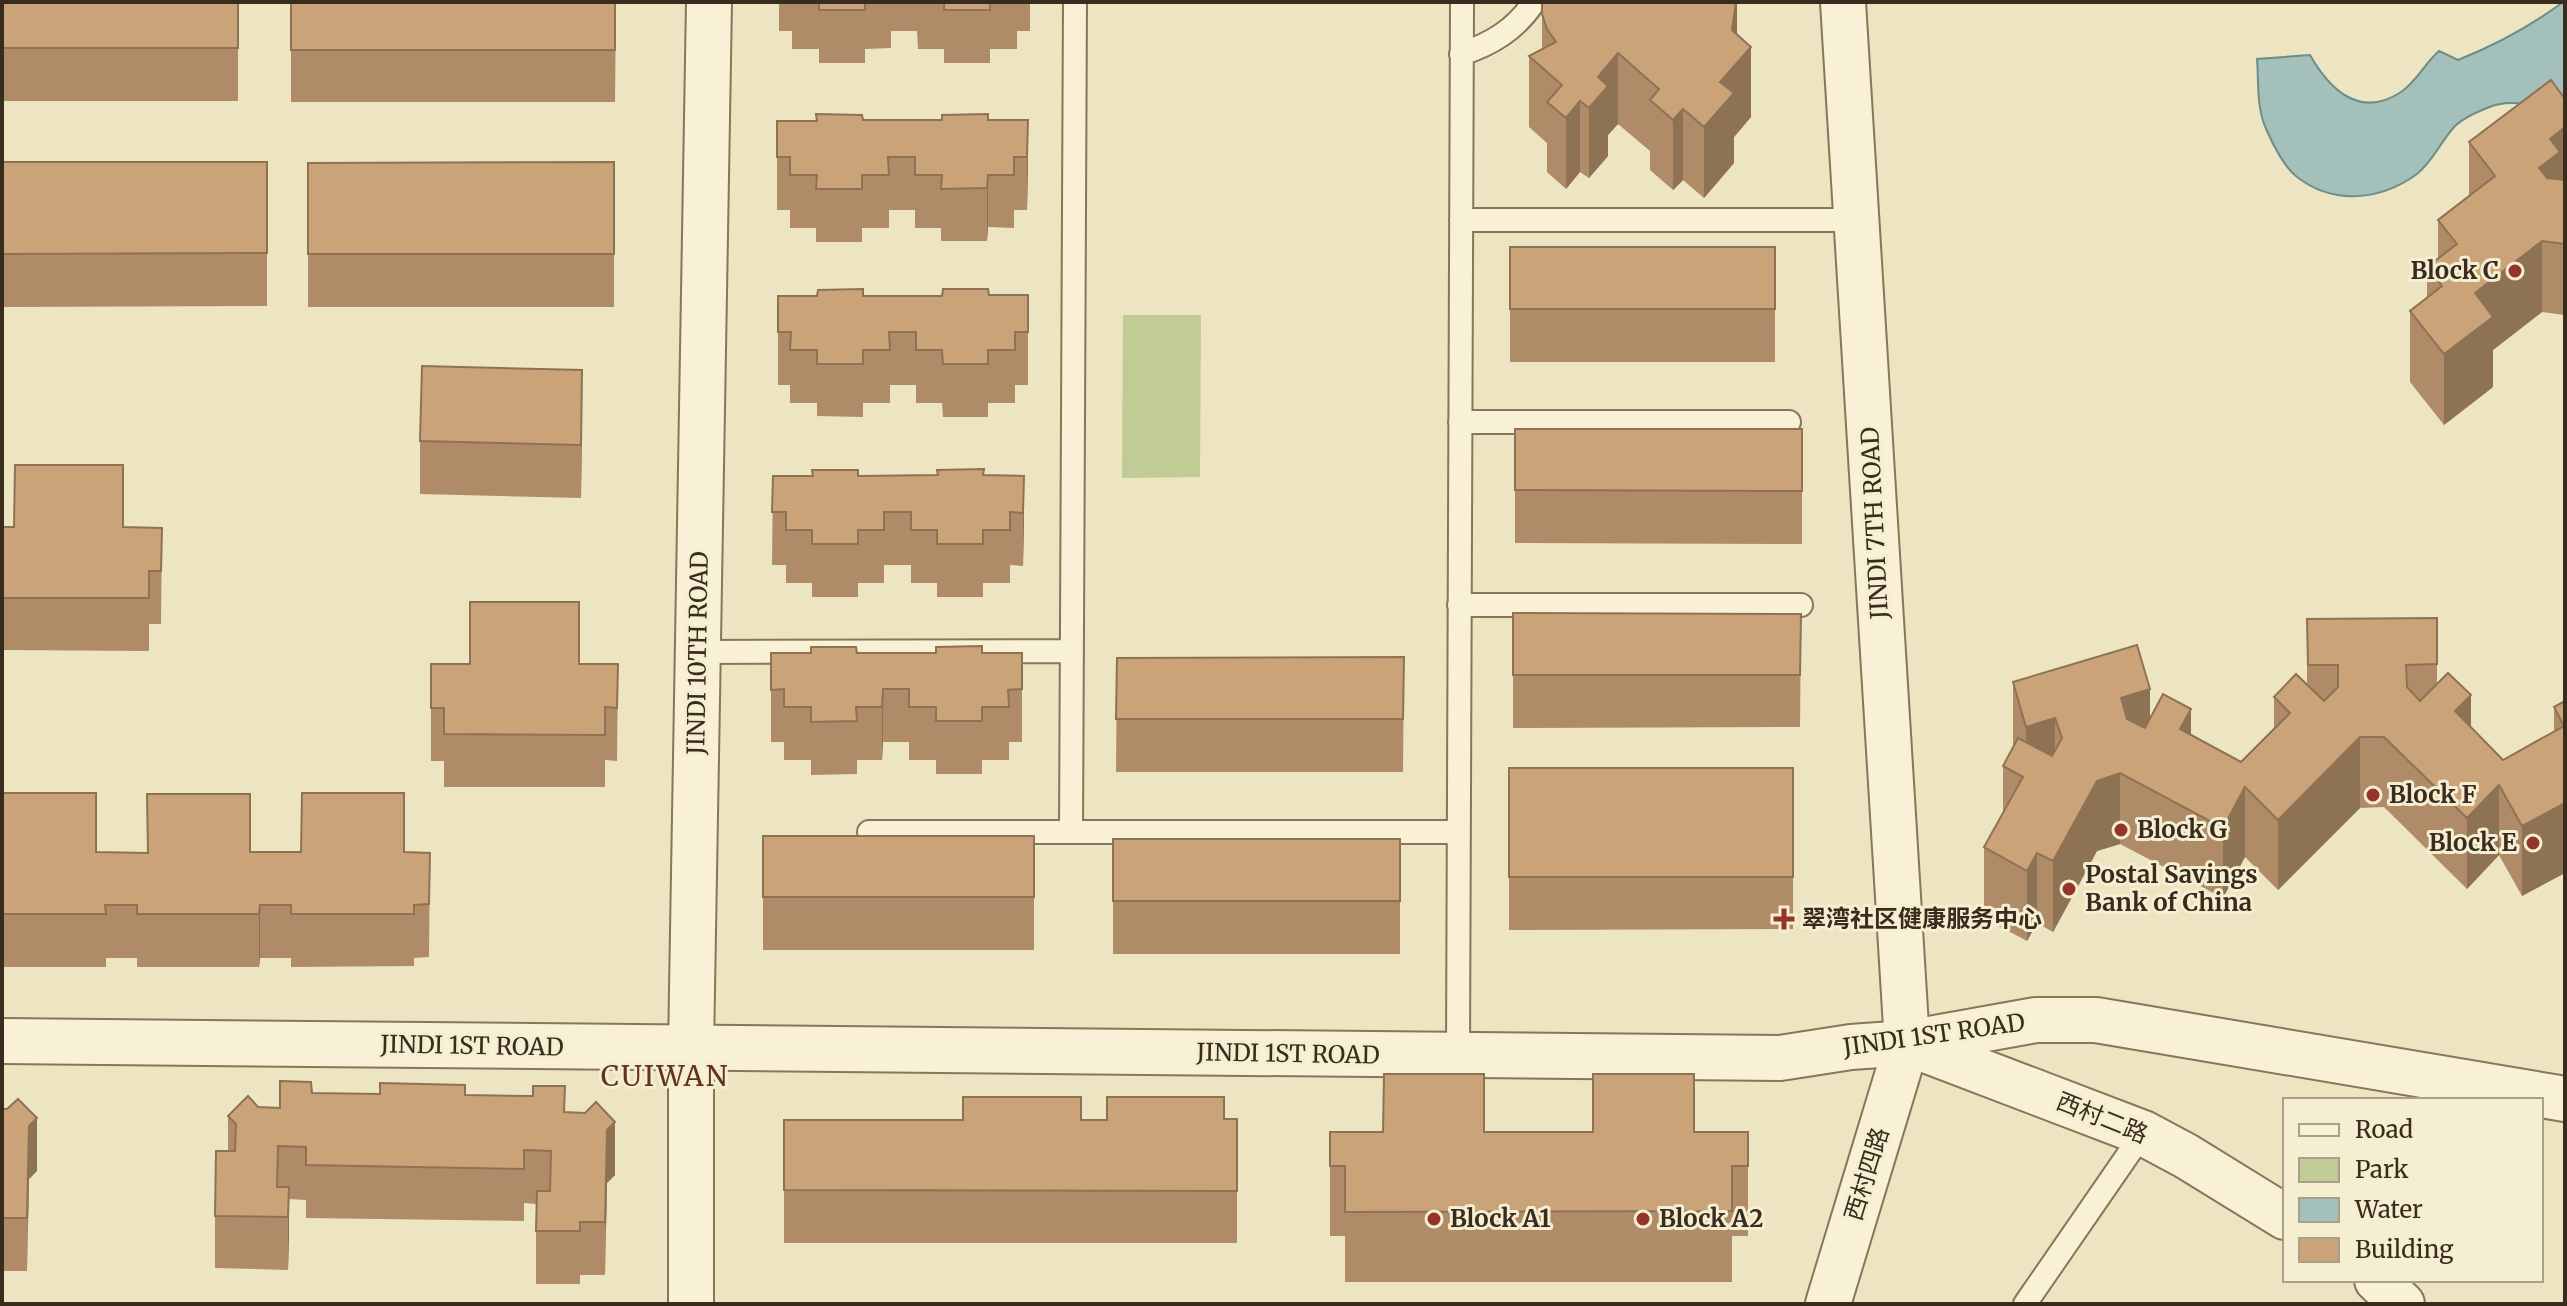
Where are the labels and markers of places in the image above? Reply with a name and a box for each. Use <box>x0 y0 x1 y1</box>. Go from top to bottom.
place label: Block C <box>2410 255 2499 286</box>
marker: Block C <box>2506 262 2524 280</box>
place label: Block F <box>2389 779 2477 810</box>
marker: Block F <box>2364 786 2382 804</box>
place label: Block G <box>2137 814 2228 845</box>
marker: Block G <box>2112 821 2130 839</box>
place label: Block E <box>2429 827 2517 858</box>
marker: Block E <box>2524 834 2542 852</box>
place label: Postal Savings Bank of China <box>2085 859 2258 918</box>
marker: Postal Savings Bank of China <box>2060 880 2078 898</box>
place label: 翠湾社区健康服务中心 <box>1802 903 2042 934</box>
marker: 翠湾社区健康服务中心 <box>1773 908 1795 930</box>
place label: Block A1 <box>1450 1203 1551 1234</box>
place label: Block A2 <box>1659 1203 1763 1234</box>
marker: Block A1 <box>1425 1210 1443 1228</box>
marker: Block A2 <box>1634 1210 1652 1228</box>

